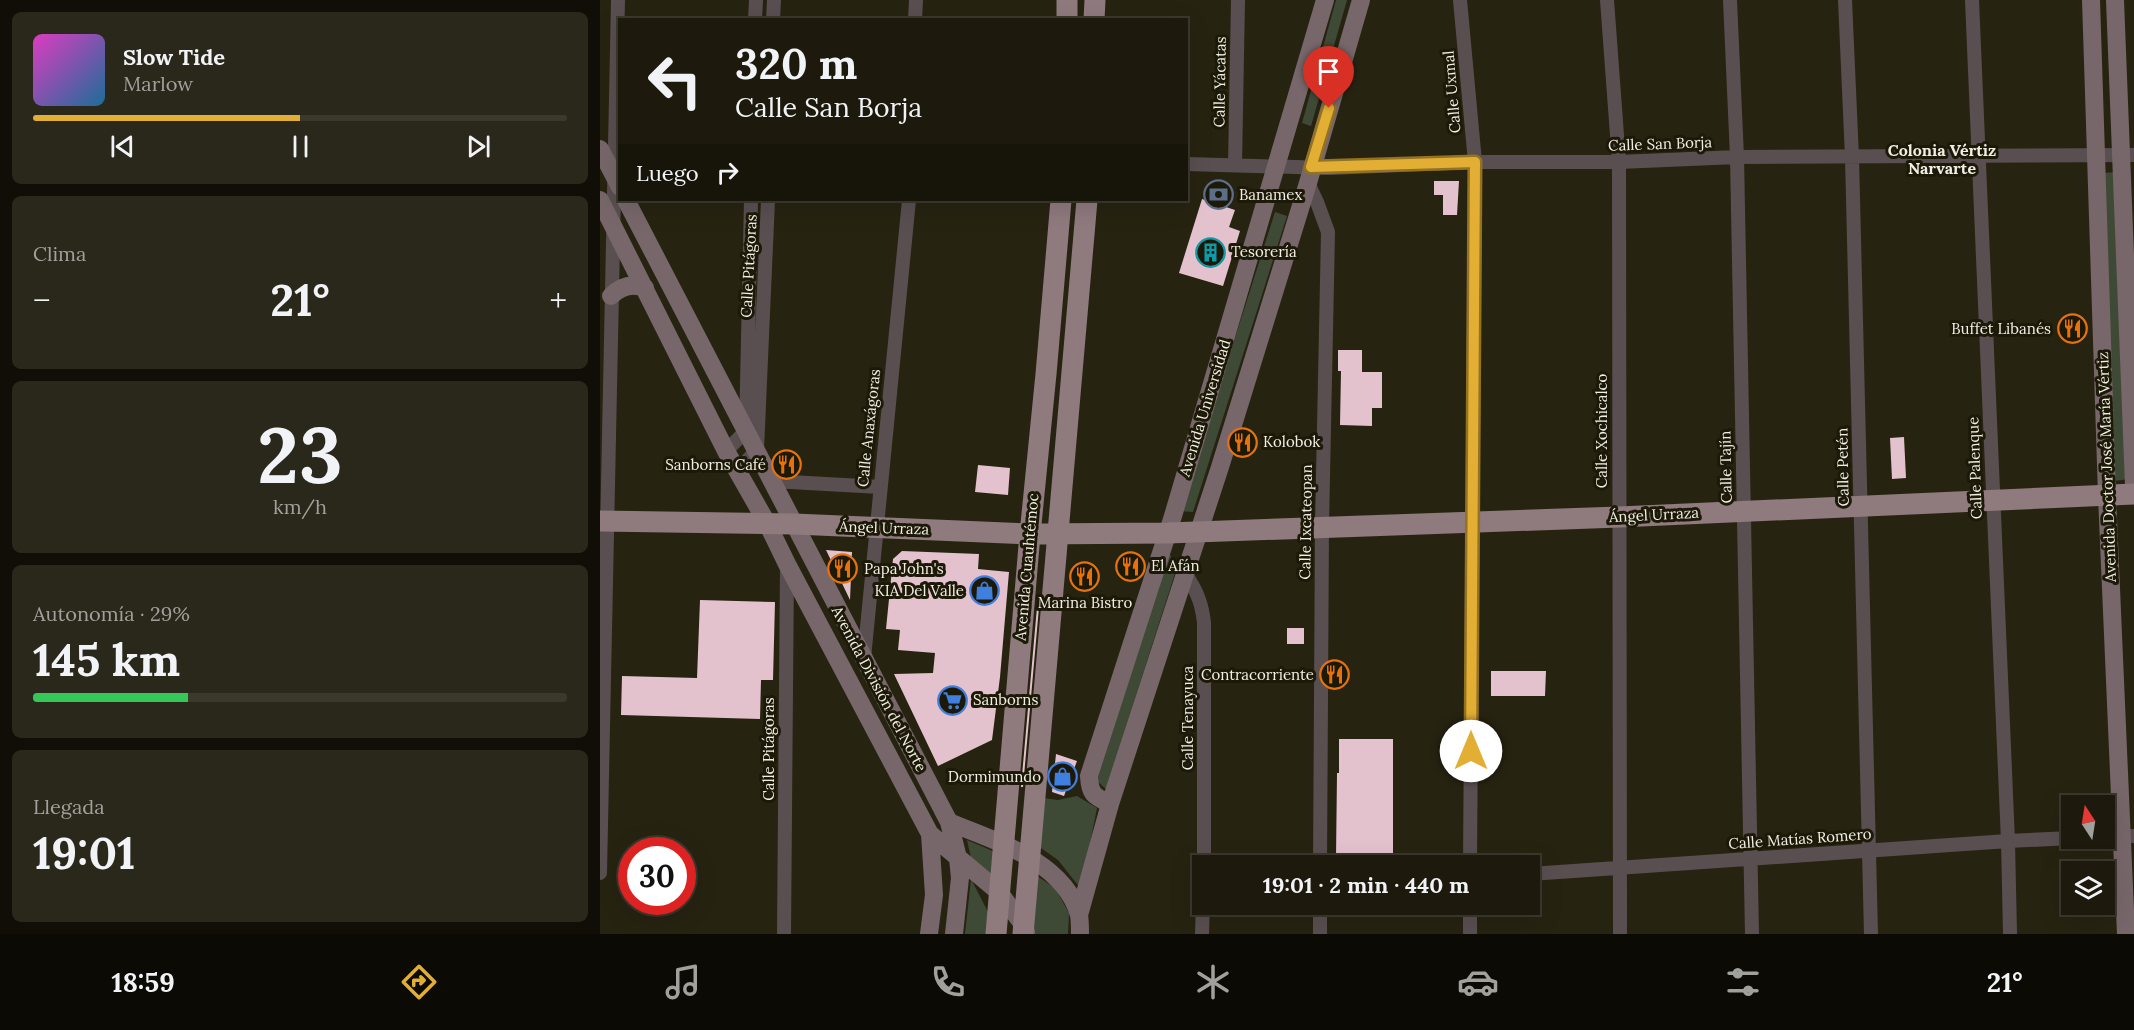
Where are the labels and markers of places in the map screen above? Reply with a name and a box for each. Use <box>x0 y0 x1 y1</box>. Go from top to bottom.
pin <box>1303 46 1354 108</box>
bank icon: Banamex <box>1202 179 1234 211</box>
place label: Banamex <box>1239 185 1302 204</box>
building icon: Tesorería <box>1194 236 1226 268</box>
place label: Tesorería <box>1231 242 1297 261</box>
restaurant icon: Buffet Libanés <box>2056 313 2088 345</box>
place label: Buffet Libanés <box>1951 319 2051 338</box>
restaurant icon: Kolobok <box>1226 426 1258 458</box>
place label: Kolobok <box>1263 432 1320 451</box>
restaurant icon: Sanborns Café <box>771 449 803 481</box>
place label: Sanborns Café <box>665 455 766 474</box>
restaurant icon: El Afán <box>1114 550 1146 582</box>
restaurant icon: Papa John's <box>827 553 859 585</box>
place label: El Afán <box>1151 556 1200 575</box>
place label: Papa John's <box>864 559 944 578</box>
restaurant icon: Marina Bistro <box>1069 560 1101 592</box>
shop icon: KIA Del Valle <box>969 575 1001 607</box>
place label: KIA Del Valle <box>875 581 964 600</box>
place label: Marina Bistro <box>1038 593 1132 612</box>
restaurant icon: Contracorriente <box>1319 659 1351 691</box>
place label: Contracorriente <box>1201 665 1314 684</box>
supermarket icon: Sanborns <box>936 684 968 716</box>
place label: Sanborns <box>973 690 1038 709</box>
shop icon: Dormimundo <box>1046 761 1078 793</box>
place label: Dormimundo <box>948 767 1041 786</box>

